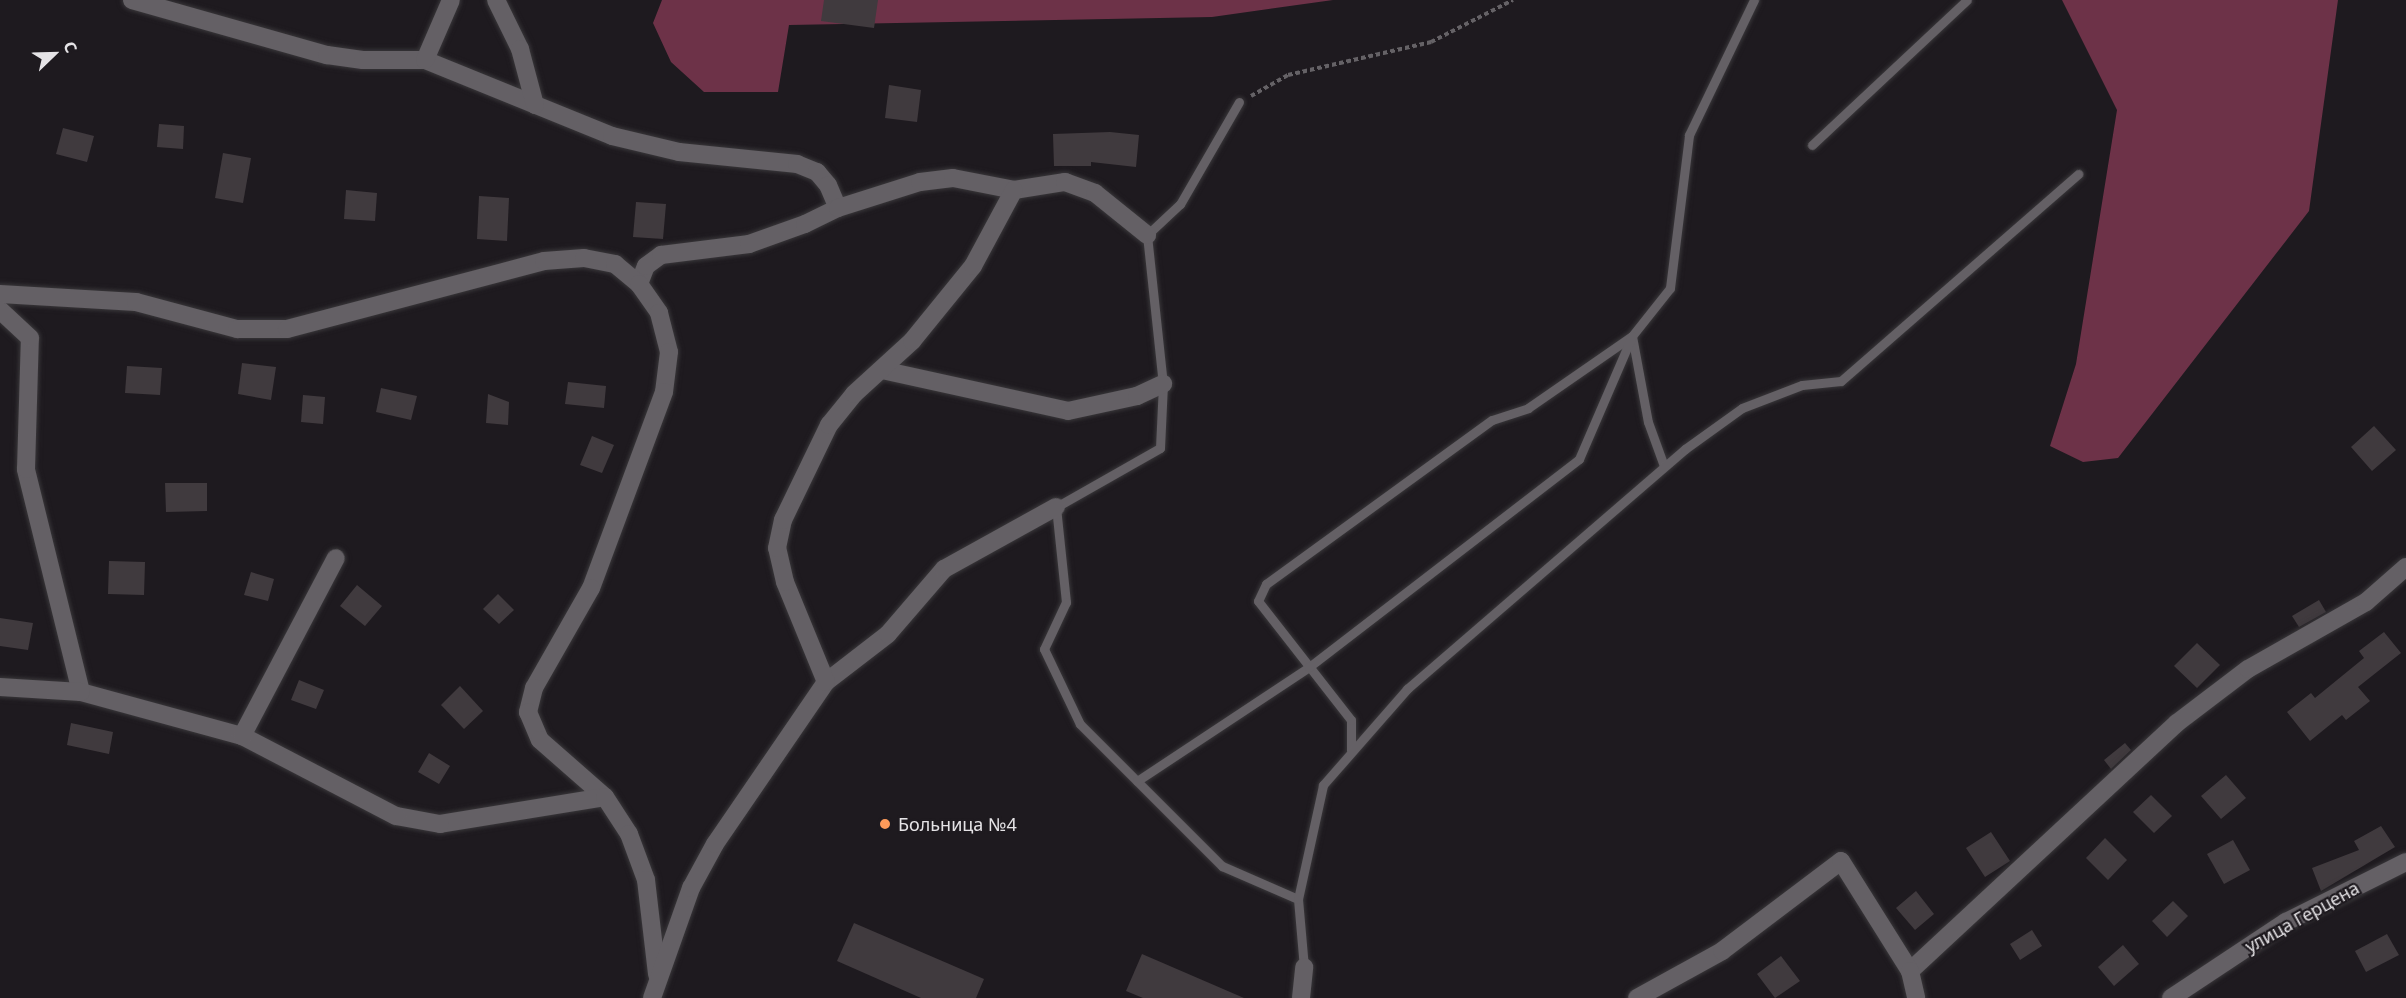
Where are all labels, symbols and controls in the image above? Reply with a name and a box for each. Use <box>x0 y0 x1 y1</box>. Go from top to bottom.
north arrow <box>24 24 84 84</box>
text: С <box>58 38 83 56</box>
place label: Больница №4 <box>898 813 1017 835</box>
marker: Больница №4 <box>876 815 894 833</box>
street label: улица Герцена <box>2241 877 2363 957</box>

